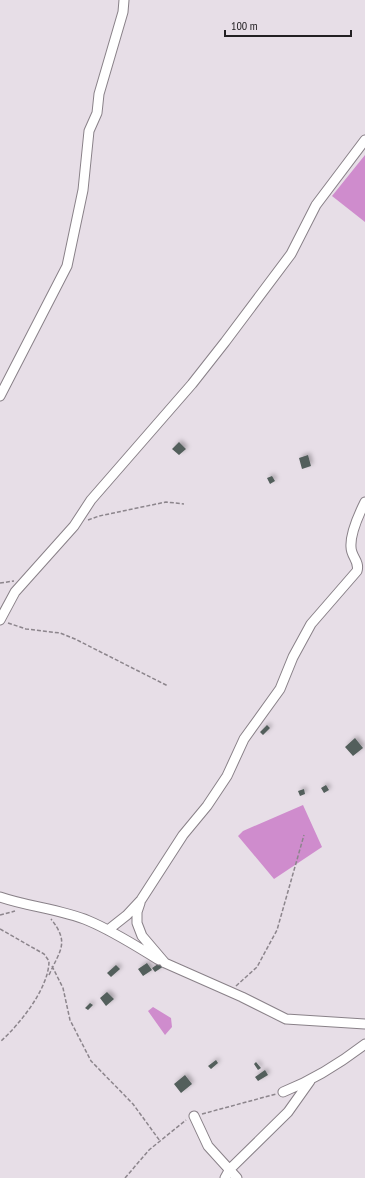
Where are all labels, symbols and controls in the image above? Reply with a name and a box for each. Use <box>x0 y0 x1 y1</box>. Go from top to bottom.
scale bar <box>225 12 351 38</box>
text: 100 m <box>231 18 258 33</box>

